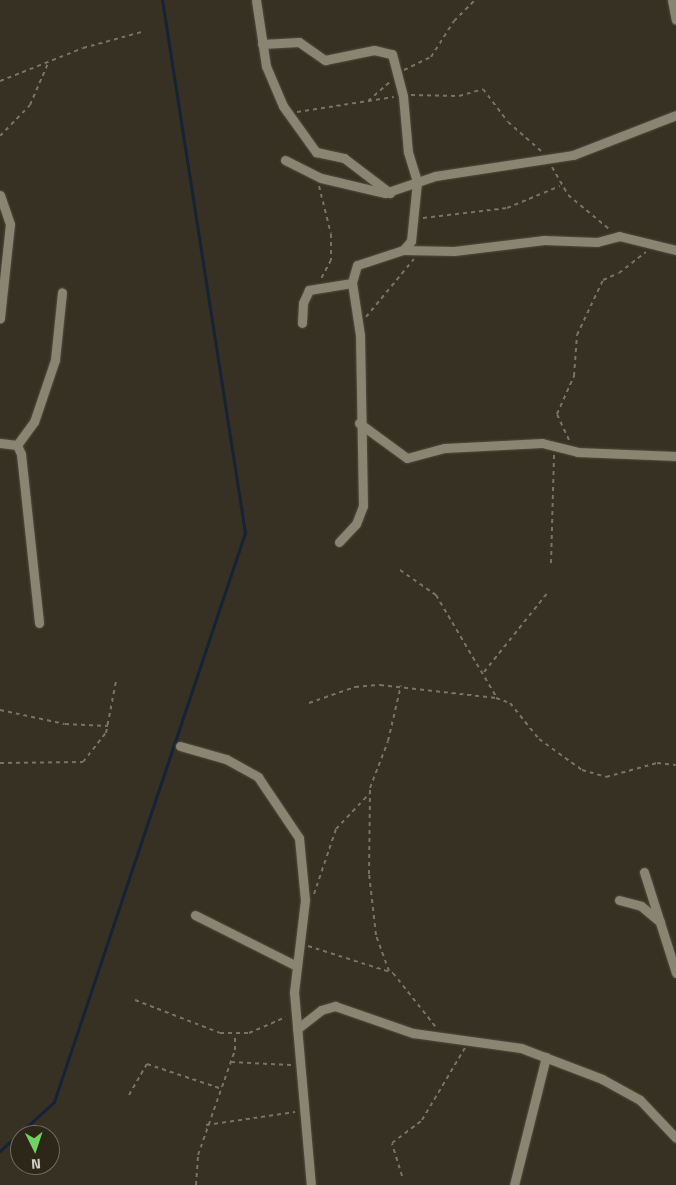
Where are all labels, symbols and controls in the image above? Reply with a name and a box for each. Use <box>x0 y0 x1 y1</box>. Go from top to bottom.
north arrow <box>10 1125 60 1175</box>
text: N <box>30 1154 42 1175</box>

